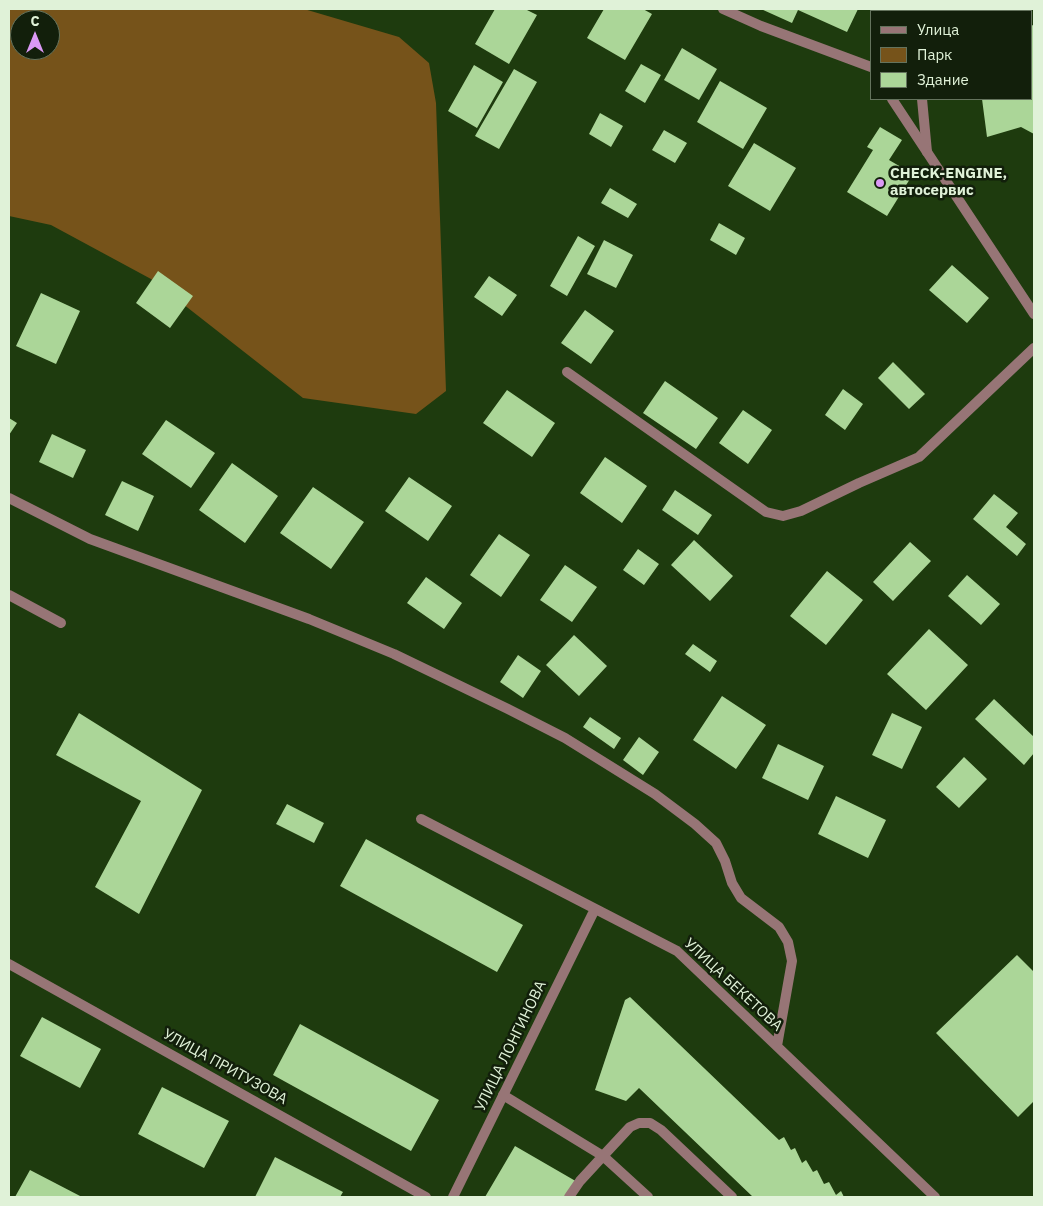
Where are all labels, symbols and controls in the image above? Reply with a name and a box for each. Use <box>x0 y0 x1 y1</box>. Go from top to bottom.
north arrow <box>10 10 60 60</box>
legend <box>870 10 1033 100</box>
text: С <box>30 12 40 30</box>
text: Улица <box>917 20 959 39</box>
text: Парк <box>917 45 952 64</box>
text: Здание <box>917 70 969 89</box>
place label: CHECK-ENGINE, автосервис <box>890 165 1007 200</box>
marker: CHECK-ENGINE, автосервис <box>874 177 886 189</box>
street label: УЛИЦА БЕКЕТОВА <box>680 935 786 1035</box>
street label: УЛИЦА ЛОНГИНОВА <box>472 978 550 1114</box>
street label: УЛИЦА ПРИТУЗОВА <box>160 1025 290 1109</box>

